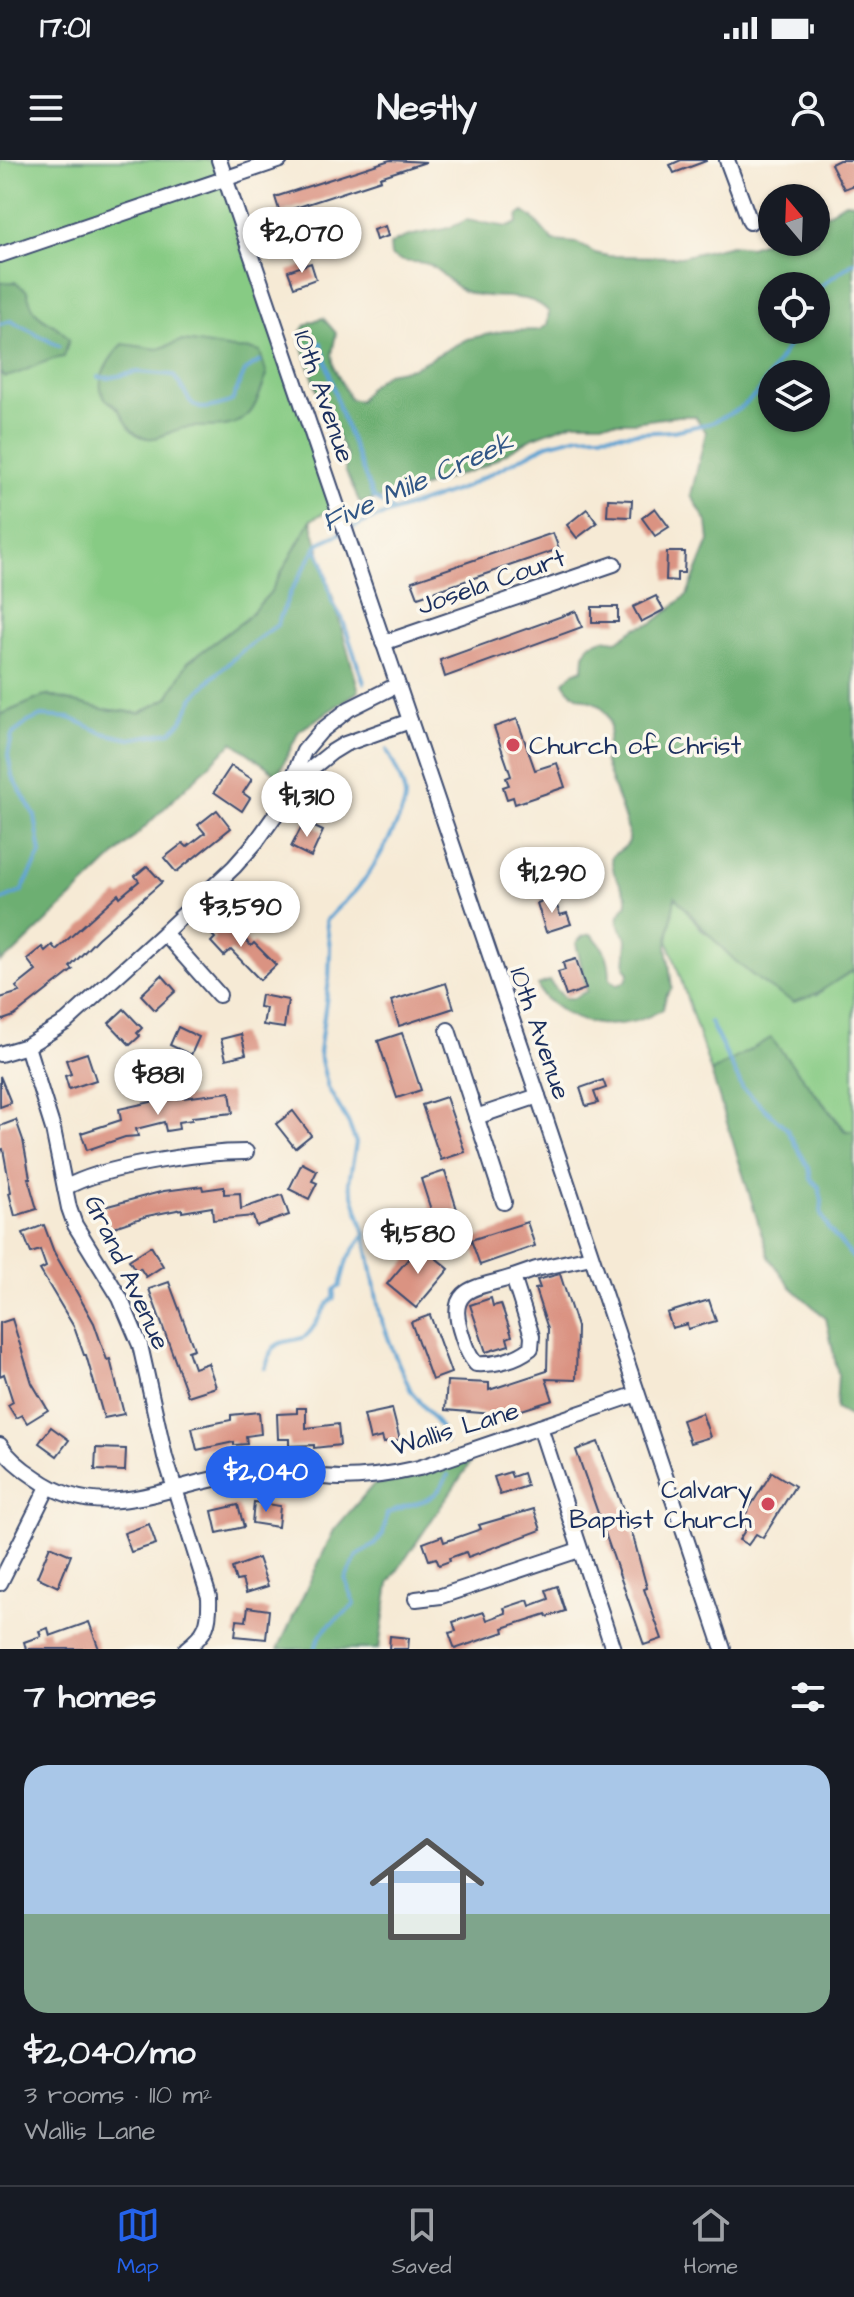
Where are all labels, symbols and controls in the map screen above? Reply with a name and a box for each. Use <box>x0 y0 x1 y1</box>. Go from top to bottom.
text: 17:01 <box>40 7 90 49</box>
text: Nestly <box>377 83 477 134</box>
icon: menu <box>24 86 68 130</box>
icon: person <box>786 86 830 130</box>
north arrow <box>758 184 830 256</box>
map controls <box>758 184 830 432</box>
pin: $2,070 <box>237 207 367 275</box>
text: $2,070 <box>261 215 343 251</box>
button: locate <box>758 272 830 344</box>
street label: 10th Avenue <box>285 325 364 467</box>
button: layers <box>758 360 830 432</box>
water label: Five Mile Creek <box>316 422 520 542</box>
street label: Josela Court <box>413 540 571 624</box>
place label: Church of Christ <box>529 728 742 764</box>
marker: Church of Christ <box>504 736 522 754</box>
pin: $1,310 <box>242 771 372 839</box>
text: $1,310 <box>279 779 335 815</box>
pin: $1,290 <box>487 847 617 915</box>
text: $1,290 <box>518 855 586 891</box>
pin: $3,590 <box>176 881 306 949</box>
text: $3,590 <box>200 889 282 925</box>
street label: 10th Avenue <box>501 962 580 1104</box>
pin: $881 <box>111 1049 205 1117</box>
text: $881 <box>132 1057 184 1093</box>
street label: Grand Avenue <box>76 1189 179 1356</box>
pin: $1,580 <box>353 1208 483 1276</box>
text: $1,580 <box>381 1216 455 1252</box>
street label: Wallis Lane <box>387 1393 523 1465</box>
pin: $2,040 <box>201 1446 331 1514</box>
text: $2,040 <box>224 1454 308 1490</box>
place label: Calvary Baptist Church <box>569 1472 752 1538</box>
marker: Calvary Baptist Church <box>759 1495 777 1513</box>
text: 7 homes <box>24 1673 156 1721</box>
icon: filters <box>786 1675 830 1719</box>
icon: home <box>355 1817 499 1961</box>
text: $2,040/mo <box>24 2029 196 2077</box>
text: 3 rooms · 110 m² <box>24 2077 212 2113</box>
text: Wallis Lane <box>24 2113 156 2149</box>
tab: Map <box>116 2203 160 2282</box>
tab: Saved <box>392 2203 452 2282</box>
tab: Home <box>683 2203 738 2282</box>

